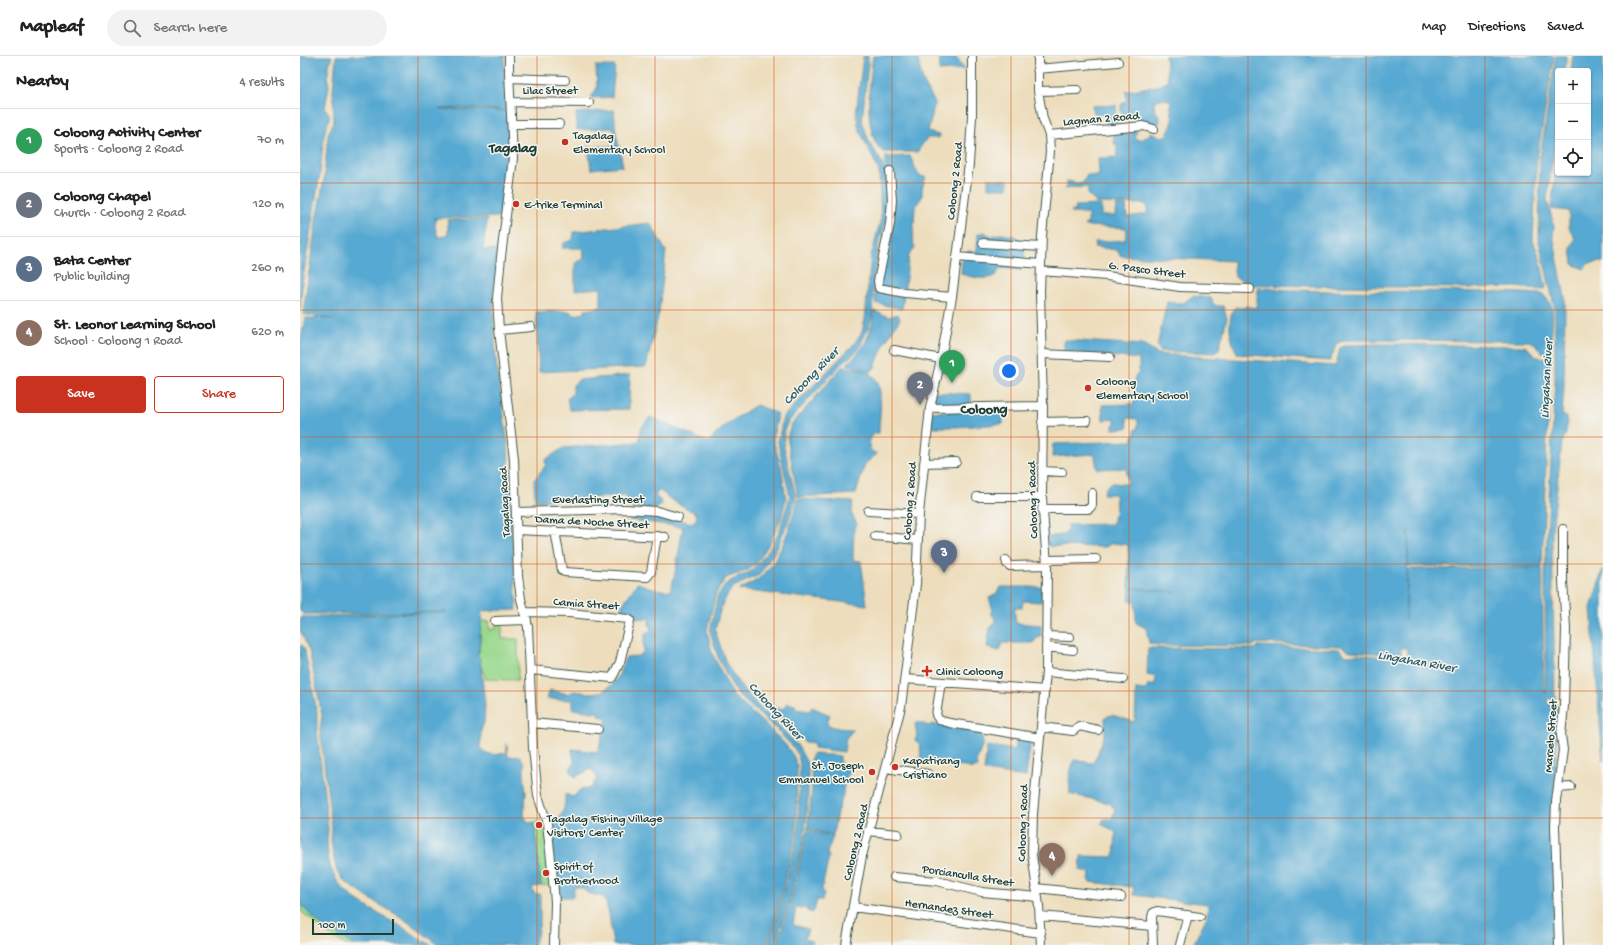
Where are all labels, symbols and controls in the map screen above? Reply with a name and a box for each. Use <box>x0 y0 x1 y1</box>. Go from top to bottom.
search box <box>107 10 387 46</box>
text: Mapleaf <box>20 16 83 39</box>
icon: search <box>121 17 143 39</box>
text: Search here <box>153 19 227 37</box>
text: Map <box>1422 19 1446 36</box>
text: Directions <box>1468 19 1525 36</box>
text: Saved <box>1547 19 1583 36</box>
map controls <box>1555 68 1591 176</box>
button: + <box>1555 68 1591 104</box>
text: Nearby <box>16 72 69 92</box>
text: 4 results <box>240 75 284 90</box>
street label: Lilac Street <box>522 85 579 99</box>
button: − <box>1555 104 1591 140</box>
street label: Lagman 2 Road <box>1062 110 1141 130</box>
text: Coloong Activity Center <box>54 124 200 142</box>
place label: Tagalag Elementary School <box>572 130 666 158</box>
text: 1 <box>26 133 32 148</box>
text: 70 m <box>258 133 284 148</box>
marker: Tagalag Elementary School <box>560 137 570 147</box>
button: locate <box>1555 140 1591 176</box>
district label: Tagalag <box>488 141 537 158</box>
street label: Coloong 2 Road <box>945 141 967 221</box>
text: Sports · Coloong 2 Road <box>54 142 183 157</box>
text: Coloong Chapel <box>54 188 151 206</box>
text: 2 <box>26 197 32 212</box>
text: 120 m <box>253 197 284 212</box>
marker: E-trike Terminal <box>511 199 521 209</box>
place label: E-trike Terminal <box>524 199 603 213</box>
text: Church · Coloong 2 Road <box>54 206 185 221</box>
text: Bata Center <box>54 252 130 270</box>
street label: G. Pasco Street <box>1108 259 1187 283</box>
text: 3 <box>26 261 32 276</box>
text: 260 m <box>251 261 284 276</box>
text: Public building <box>54 270 130 285</box>
text: St. Leonor Learning School <box>54 316 216 334</box>
text: 4 <box>26 325 32 340</box>
text: 620 m <box>251 325 284 340</box>
text: School · Coloong 1 Road <box>54 334 182 349</box>
water label: Lingahan River <box>1538 337 1557 419</box>
water label: Coloong River <box>781 343 844 408</box>
pin: 1 <box>939 350 965 383</box>
your location <box>999 361 1019 381</box>
pin: 2 <box>907 372 933 405</box>
button: Save <box>16 376 146 413</box>
button: Share <box>154 376 284 413</box>
place label: Coloong Elementary School <box>1096 376 1189 404</box>
marker: Coloong Elementary School <box>1083 383 1093 393</box>
district label: Coloong <box>959 402 1008 419</box>
street label: Coloong 1 Road <box>1026 460 1042 539</box>
street label: Coloong 2 Road <box>901 461 921 541</box>
street label: Tagalag Road <box>497 466 515 538</box>
street label: Everlasting Street <box>552 494 645 508</box>
street label: Dama de Noche Street <box>534 513 650 533</box>
pin: 3 <box>931 540 957 573</box>
street label: Camia Street <box>553 596 620 614</box>
water label: Lingahan River <box>1377 648 1459 677</box>
marker: Clinic Coloong <box>921 665 933 677</box>
place label: Clinic Coloong <box>936 666 1004 680</box>
water label: Coloong River <box>745 680 807 745</box>
street label: Marcelo Street <box>1542 698 1562 773</box>
place label: Kapatirang Cristiano <box>903 755 960 783</box>
place label: St. Joseph Emmanuel School <box>779 760 865 788</box>
marker: Kapatirang Cristiano <box>890 762 900 772</box>
marker: St. Joseph Emmanuel School <box>867 767 877 777</box>
street label: Coloong 1 Road <box>1016 783 1032 862</box>
street label: Coloong 2 Road <box>841 802 873 882</box>
place label: Tagalag Fishing Village Visitors' Center <box>546 813 663 841</box>
marker: Tagalag Fishing Village Visitors' Center <box>534 820 544 830</box>
pin: 4 <box>1039 843 1065 876</box>
place label: Spirit of Brotherhood <box>553 861 619 889</box>
street label: Porcianculla Street <box>920 863 1016 891</box>
marker: Spirit of Brotherhood <box>541 868 551 878</box>
street label: Hernandez Street <box>904 897 995 923</box>
scale bar <box>312 917 394 936</box>
text: 100 m <box>318 920 345 932</box>

